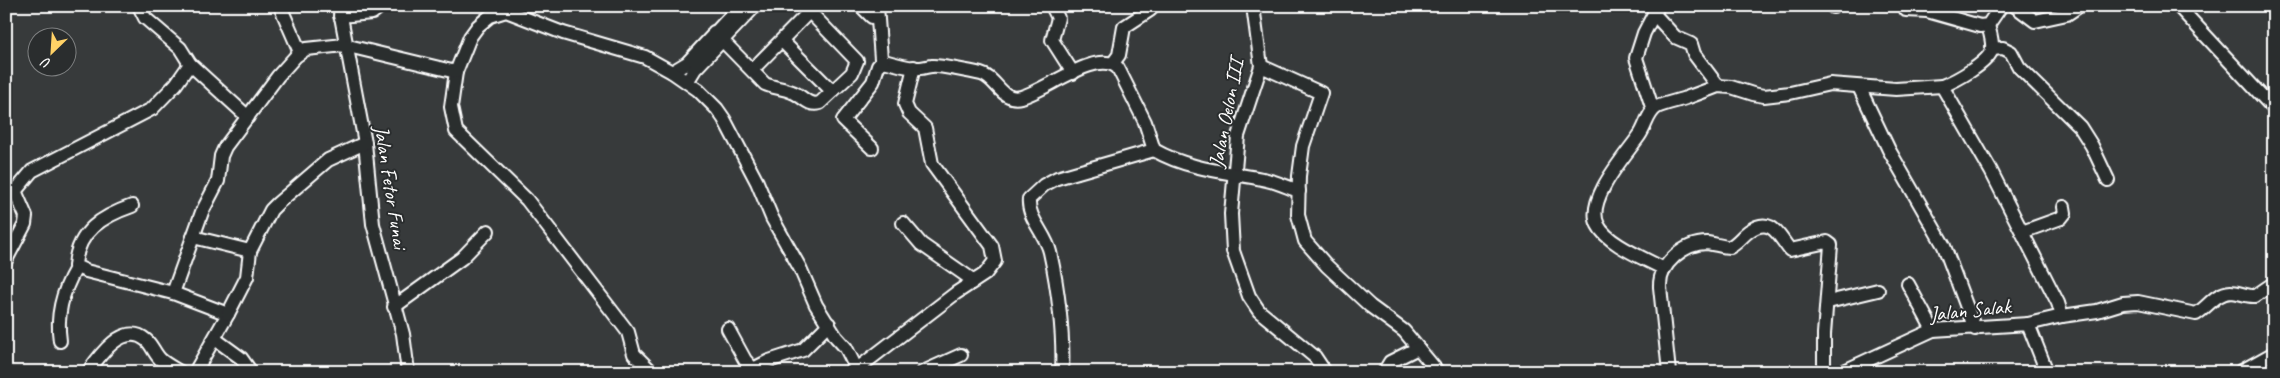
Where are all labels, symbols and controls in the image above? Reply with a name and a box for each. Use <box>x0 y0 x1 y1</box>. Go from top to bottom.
north arrow <box>28 28 78 78</box>
street label: Jalan Oelon III <box>1203 52 1250 170</box>
text: U <box>37 53 53 72</box>
street label: Jalan Fetor Funai <box>368 123 414 254</box>
street label: Jalan Salak <box>1927 293 2014 327</box>

